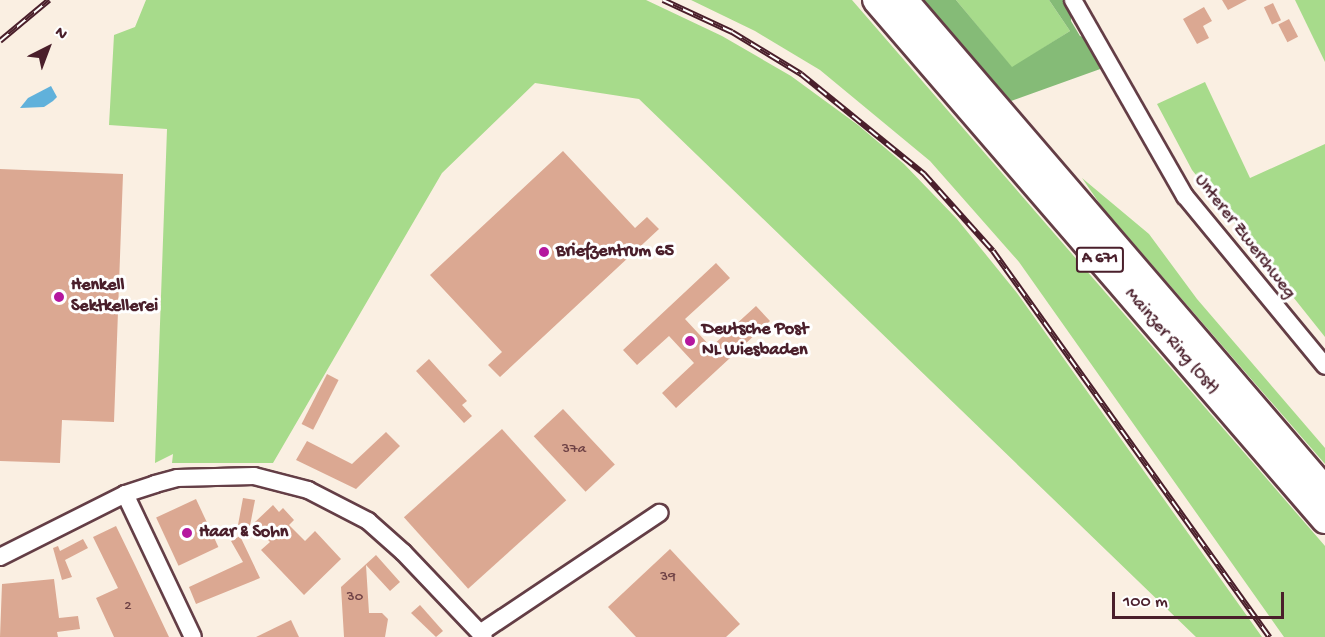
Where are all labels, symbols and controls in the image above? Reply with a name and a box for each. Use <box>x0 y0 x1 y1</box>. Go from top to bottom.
north arrow <box>18 18 78 78</box>
text: N <box>50 24 71 45</box>
street label: Unterer Zwerchweg <box>1189 170 1299 304</box>
place label: Briefzentrum 65 <box>556 241 674 263</box>
marker: Briefzentrum 65 <box>537 245 551 259</box>
road number: A 671 <box>1074 247 1126 273</box>
place label: Henkell Sektkellerei <box>71 276 158 318</box>
street label: Mainzer Ring (Ost) <box>1119 284 1223 400</box>
marker: Henkell Sektkellerei <box>52 290 66 304</box>
place label: Deutsche Post NL Wiesbaden <box>702 320 808 362</box>
marker: Deutsche Post NL Wiesbaden <box>683 334 697 348</box>
house number: 37a <box>562 441 586 459</box>
place label: Haar & Sohn <box>199 522 288 544</box>
marker: Haar & Sohn <box>180 526 194 540</box>
house number: 39 <box>660 569 676 587</box>
scale bar <box>1115 580 1288 618</box>
house number: 30 <box>347 589 363 607</box>
text: 100 m <box>1123 592 1168 613</box>
house number: 2 <box>124 598 132 616</box>

